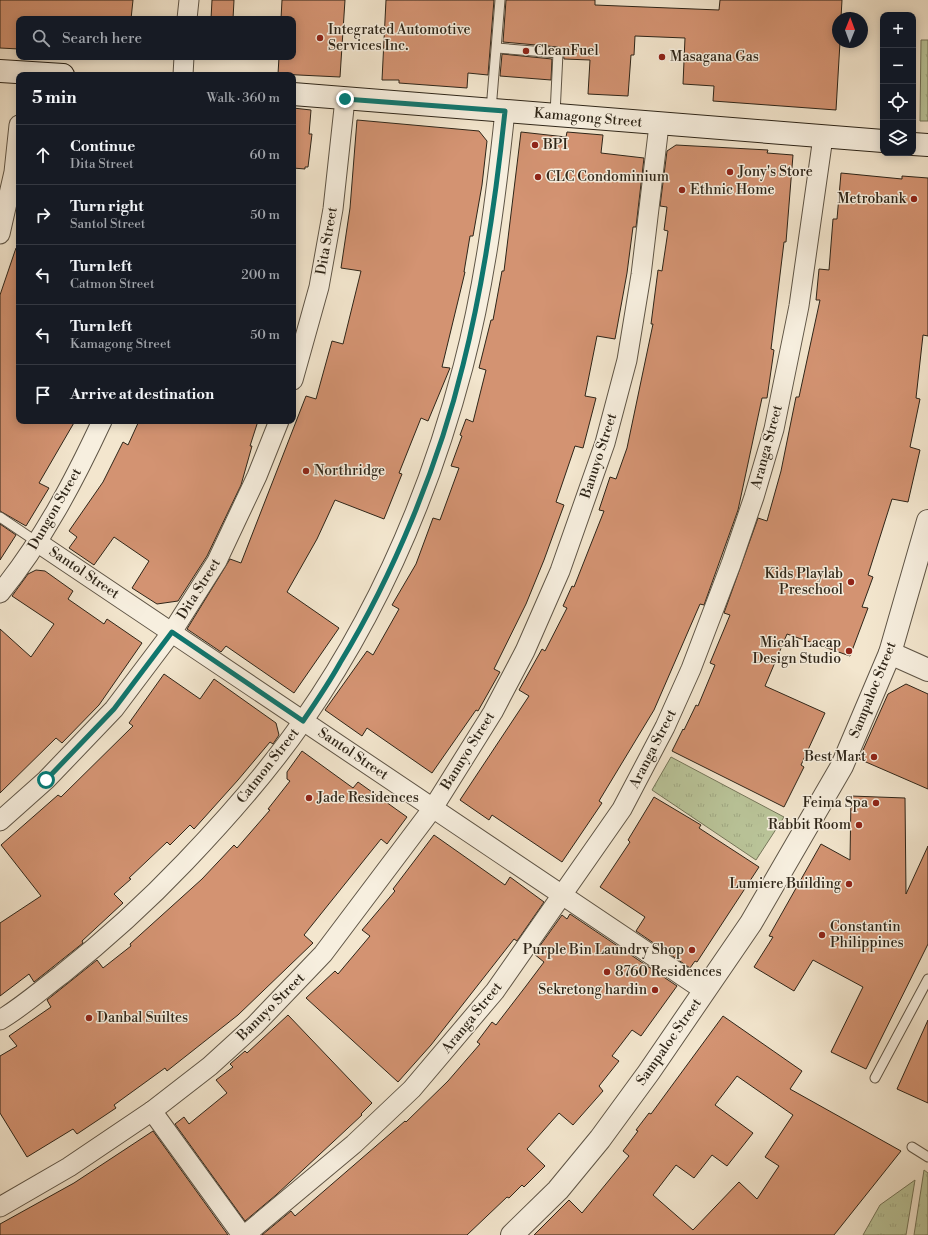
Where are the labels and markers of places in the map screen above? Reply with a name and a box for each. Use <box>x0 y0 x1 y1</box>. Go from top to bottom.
place label: Integrated Automotive Services Inc. <box>328 21 471 55</box>
marker: Integrated Automotive Services Inc. <box>315 33 325 43</box>
place label: CleanFuel <box>534 42 599 60</box>
marker: CleanFuel <box>521 46 531 56</box>
place label: Masagana Gas <box>670 48 759 66</box>
marker: Masagana Gas <box>657 52 667 62</box>
place label: BPI <box>542 136 568 154</box>
marker: BPI <box>530 140 540 150</box>
place label: Jony's Store <box>737 163 813 181</box>
marker: Jony's Store <box>725 167 735 177</box>
place label: CLC Condominium <box>546 168 669 186</box>
marker: CLC Condominium <box>533 172 543 182</box>
place label: Ethnic Home <box>690 181 774 199</box>
marker: Ethnic Home <box>677 185 687 195</box>
place label: Metrobank <box>837 190 907 208</box>
marker: Metrobank <box>909 194 919 204</box>
place label: Northridge <box>314 462 385 480</box>
marker: Northridge <box>301 466 311 476</box>
place label: Kids Playlab Preschool <box>765 565 843 599</box>
marker: Kids Playlab Preschool <box>846 577 856 587</box>
place label: Micah Lacap Design Studio <box>752 634 841 668</box>
marker: Micah Lacap Design Studio <box>844 646 854 656</box>
place label: Best Mart <box>803 748 866 766</box>
marker: Best Mart <box>869 752 879 762</box>
place label: Jade Residences <box>316 789 419 807</box>
marker: Jade Residences <box>304 793 314 803</box>
place label: Feima Spa <box>803 794 869 812</box>
marker: Feima Spa <box>871 798 881 808</box>
place label: Rabbit Room <box>768 816 851 834</box>
marker: Rabbit Room <box>854 820 864 830</box>
place label: Lumiere Building <box>729 875 842 893</box>
marker: Lumiere Building <box>844 879 854 889</box>
place label: Constantin Philippines <box>830 918 904 952</box>
marker: Constantin Philippines <box>817 930 827 940</box>
place label: Purple Bin Laundry Shop <box>523 941 684 959</box>
marker: Purple Bin Laundry Shop <box>687 945 697 955</box>
place label: 8760 Residences <box>615 963 722 981</box>
marker: 8760 Residences <box>602 967 612 977</box>
place label: Sekretong hardin <box>538 981 648 999</box>
marker: Sekretong hardin <box>650 985 660 995</box>
place label: Danbal Suiltes <box>97 1009 188 1027</box>
marker: Danbal Suiltes <box>84 1013 94 1023</box>

